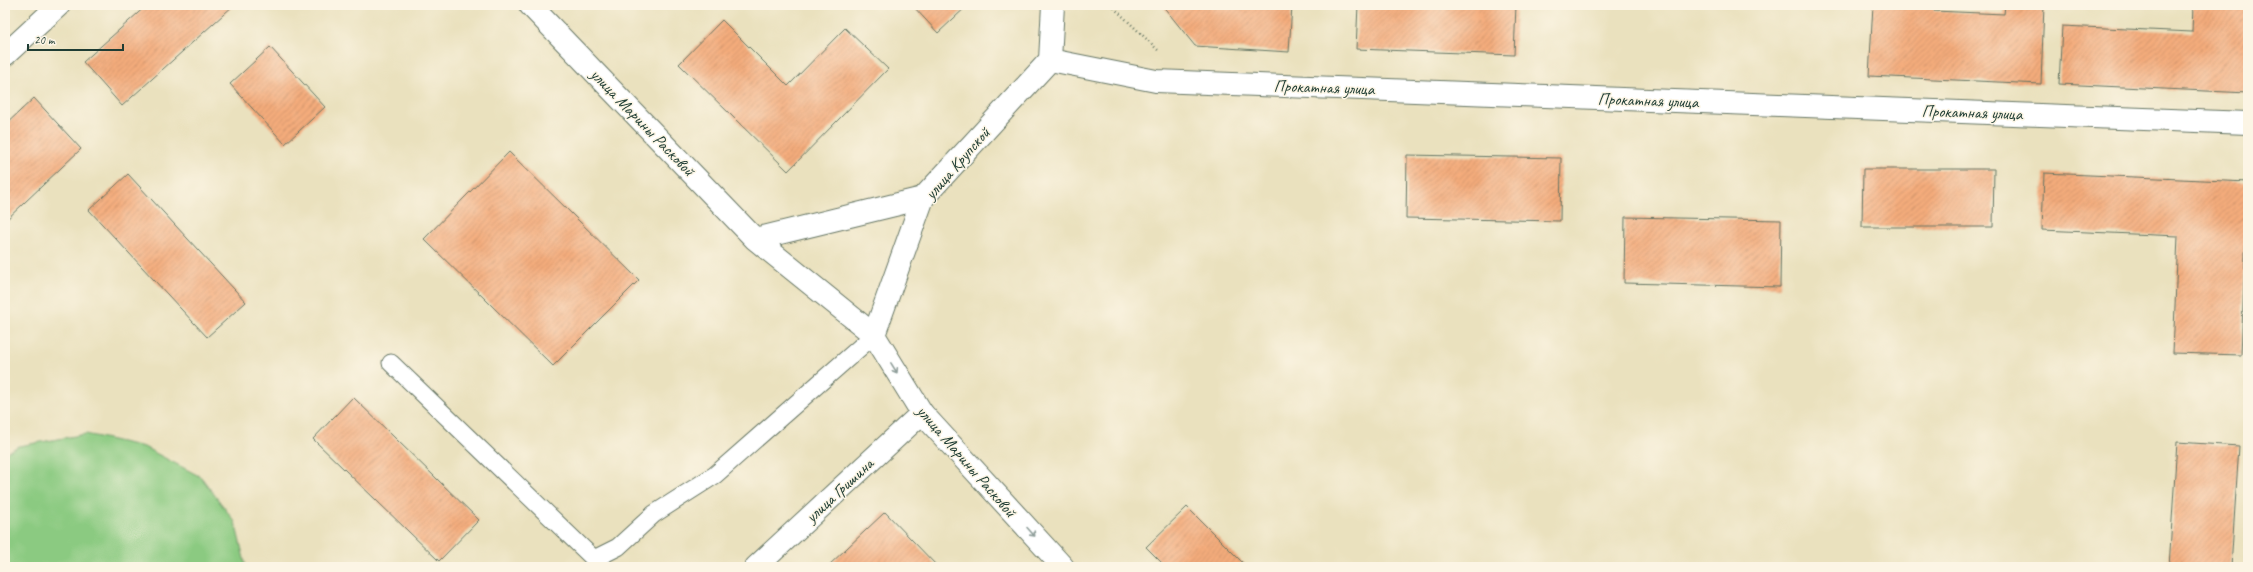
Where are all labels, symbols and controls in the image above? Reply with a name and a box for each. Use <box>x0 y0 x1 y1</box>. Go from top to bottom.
scale bar <box>28 26 123 52</box>
text: 20 m <box>34 32 56 48</box>
street label: улица Марины Расковой <box>585 63 700 181</box>
street label: Прокатная улица <box>1273 75 1376 100</box>
street label: Прокатная улица <box>1597 88 1700 113</box>
street label: Прокатная улица <box>1921 100 2024 125</box>
street label: улица Крупской <box>920 122 995 205</box>
one-way arrow <box>891 362 899 374</box>
street label: улица Марины Расковой <box>912 400 1022 522</box>
street label: улица Гришина <box>800 452 879 528</box>
one-way arrow <box>1026 527 1035 537</box>

